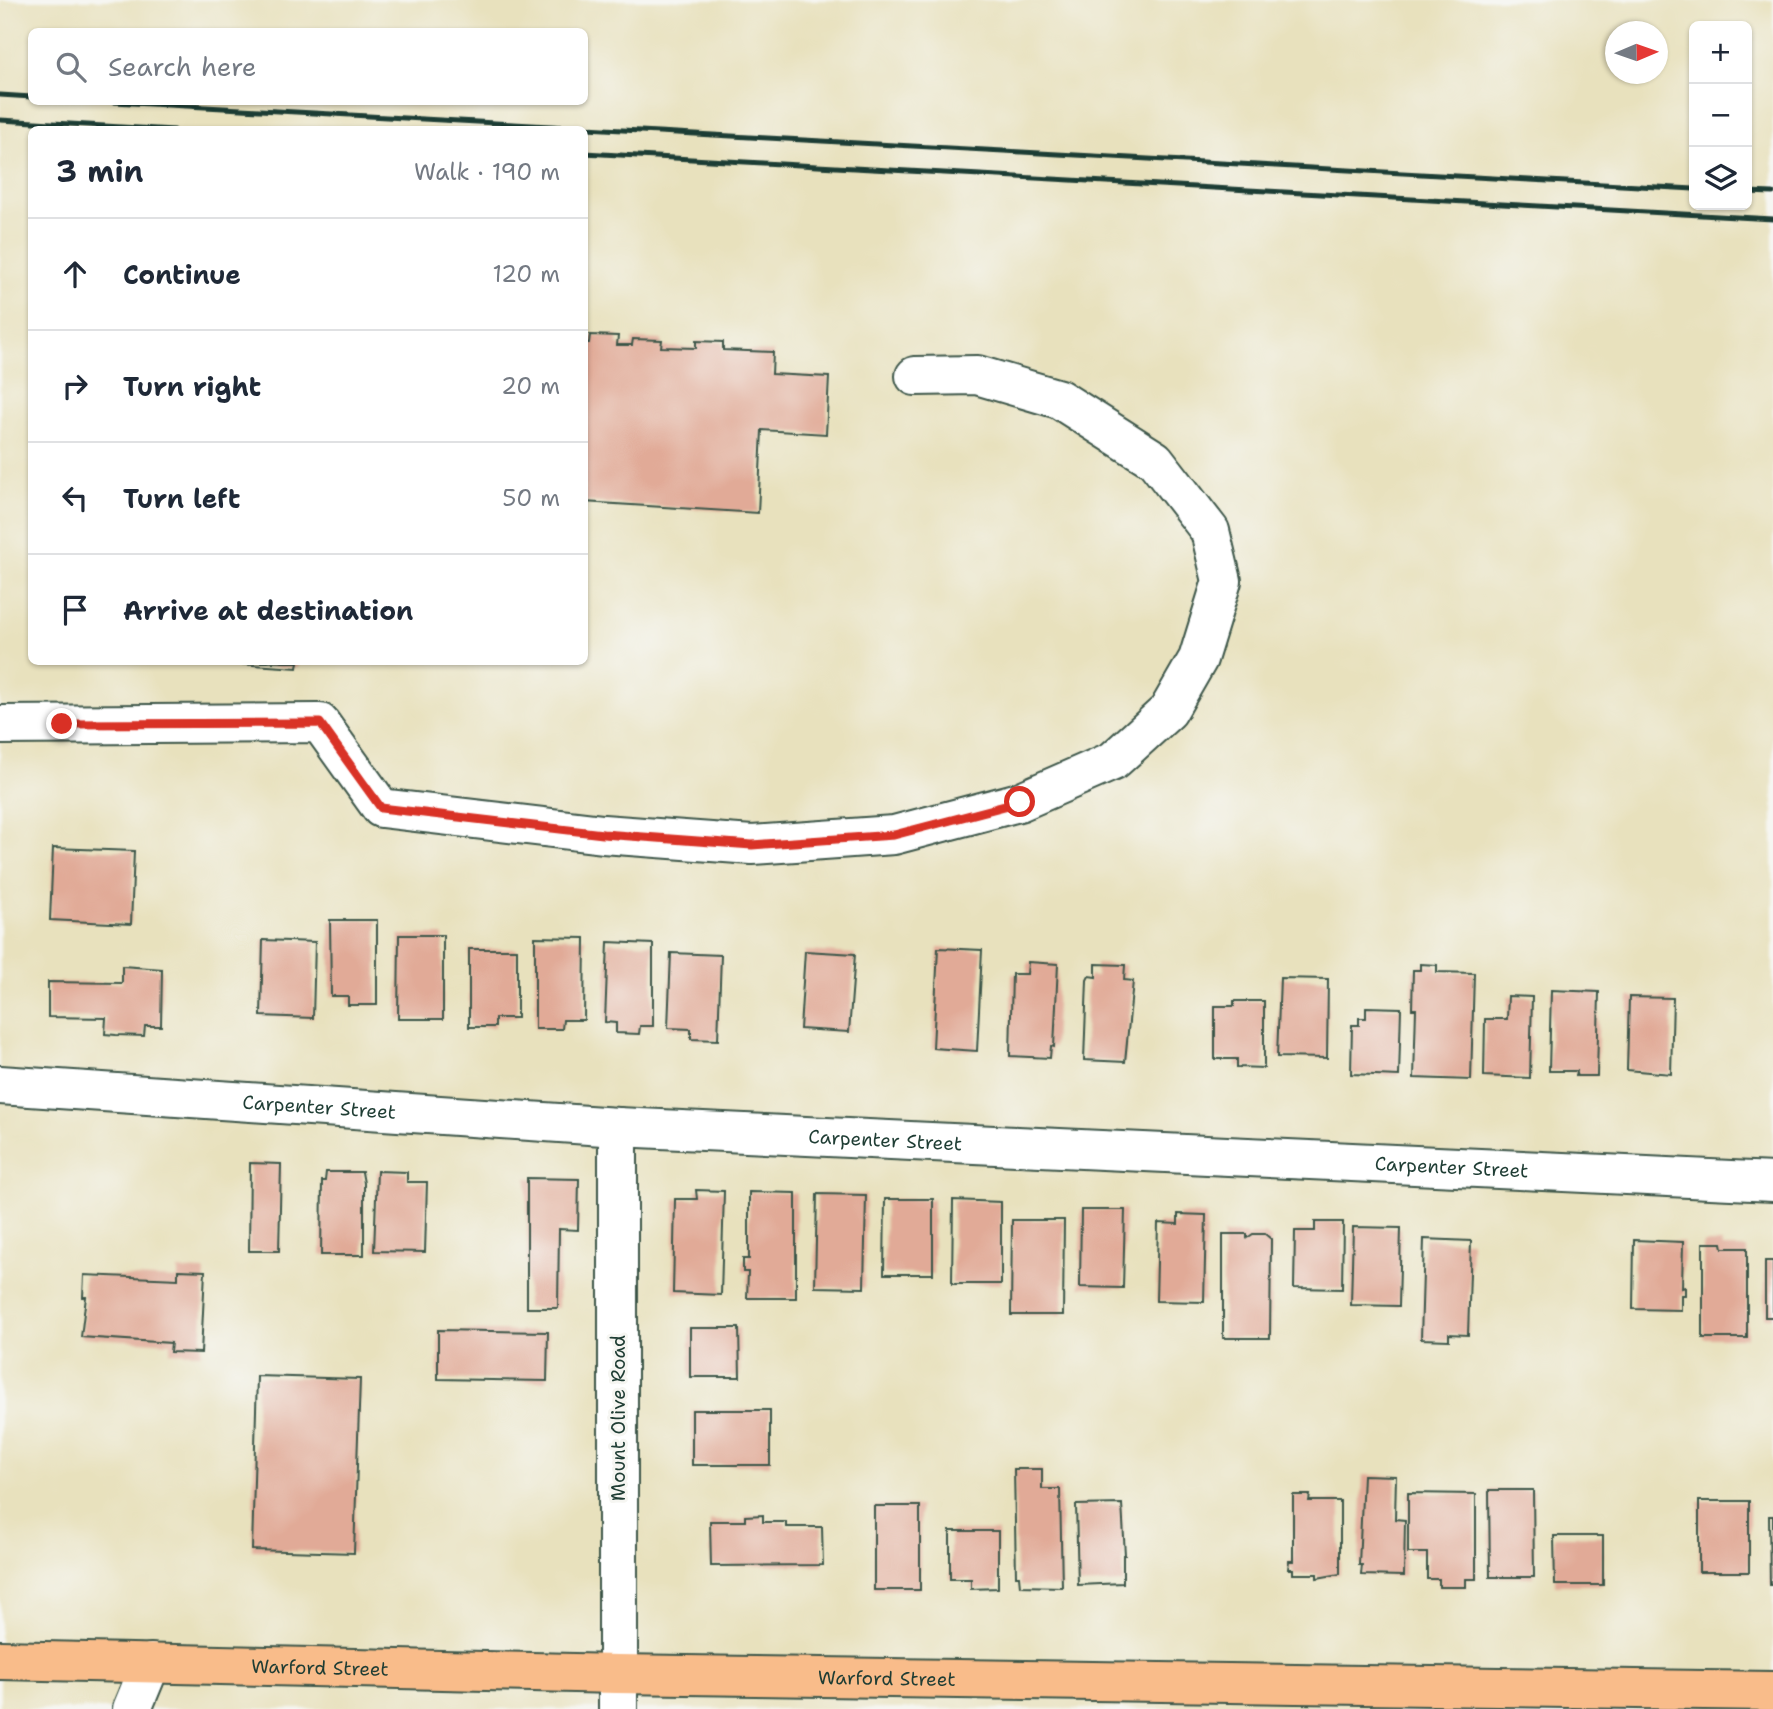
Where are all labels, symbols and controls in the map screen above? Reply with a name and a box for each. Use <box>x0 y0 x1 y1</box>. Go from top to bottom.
north arrow <box>1605 21 1668 84</box>
map controls <box>1689 21 1752 210</box>
button: + <box>1689 21 1752 84</box>
search box <box>28 28 588 105</box>
icon: search <box>52 48 90 86</box>
text: Search here <box>108 49 257 84</box>
button: − <box>1689 84 1752 147</box>
button: layers <box>1689 147 1752 210</box>
text: 3 min <box>56 151 143 192</box>
text: Walk · 190 m <box>414 157 560 187</box>
icon: ahead <box>56 255 94 293</box>
text: Continue <box>123 257 241 292</box>
text: 120 m <box>492 259 560 289</box>
icon: right <box>56 367 94 405</box>
text: Turn right <box>123 369 261 404</box>
text: 20 m <box>501 371 560 401</box>
icon: left <box>56 479 94 517</box>
text: Turn left <box>123 481 240 516</box>
text: 50 m <box>502 483 560 513</box>
icon: arrive <box>56 591 94 629</box>
text: Arrive at destination <box>123 593 413 628</box>
route end <box>46 708 77 739</box>
route start <box>1004 786 1035 817</box>
street label: Carpenter Street <box>242 1090 397 1125</box>
street label: Carpenter Street <box>808 1124 963 1156</box>
street label: Carpenter Street <box>1374 1151 1529 1183</box>
street label: Mount Olive Road <box>606 1335 631 1501</box>
street label: Warford Street <box>251 1654 389 1682</box>
street label: Warford Street <box>818 1665 956 1692</box>

